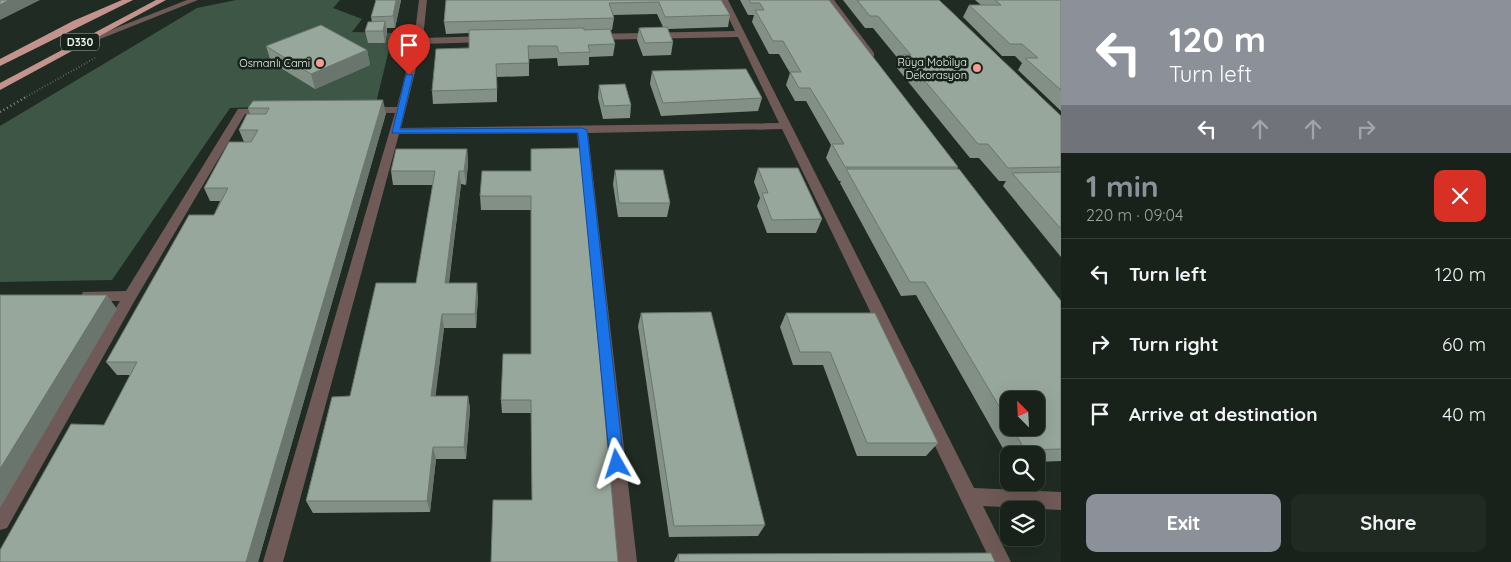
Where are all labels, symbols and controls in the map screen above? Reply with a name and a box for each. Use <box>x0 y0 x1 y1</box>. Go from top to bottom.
text: 120 m <box>1169 17 1266 61</box>
icon: left <box>1086 20 1151 85</box>
pin <box>388 24 430 75</box>
icon: arrive <box>395 31 423 59</box>
road number: D330 <box>61 34 99 51</box>
place label: Rüya Mobilya Dekorasyon <box>898 55 967 82</box>
place label: Osmanlı Cami <box>239 56 310 70</box>
marker: Osmanlı Cami <box>314 57 326 69</box>
text: Turn left <box>1169 60 1252 88</box>
marker: Rüya Mobilya Dekorasyon <box>971 62 983 74</box>
icon: left <box>1193 115 1221 143</box>
icon: ahead <box>1246 115 1274 143</box>
icon: ahead <box>1299 115 1327 143</box>
icon: right <box>1352 115 1380 143</box>
text: 1 min <box>1086 167 1159 205</box>
button: close <box>1434 170 1486 222</box>
text: 220 m · 09:04 <box>1086 205 1183 225</box>
icon: left <box>1086 260 1114 288</box>
text: Turn left <box>1129 262 1207 286</box>
text: 120 m <box>1435 262 1486 286</box>
icon: right <box>1086 330 1114 358</box>
text: Turn right <box>1129 332 1218 356</box>
text: 60 m <box>1442 332 1486 356</box>
north arrow <box>1000 391 1045 436</box>
map controls <box>1000 391 1045 546</box>
icon: arrive <box>1086 400 1114 428</box>
text: Arrive at destination <box>1129 402 1318 426</box>
text: 40 m <box>1442 402 1486 426</box>
position arrow <box>590 437 642 489</box>
button: search <box>1000 446 1045 491</box>
button: Exit <box>1086 494 1281 552</box>
button: Share <box>1291 494 1486 552</box>
button: layers <box>1000 501 1045 546</box>

